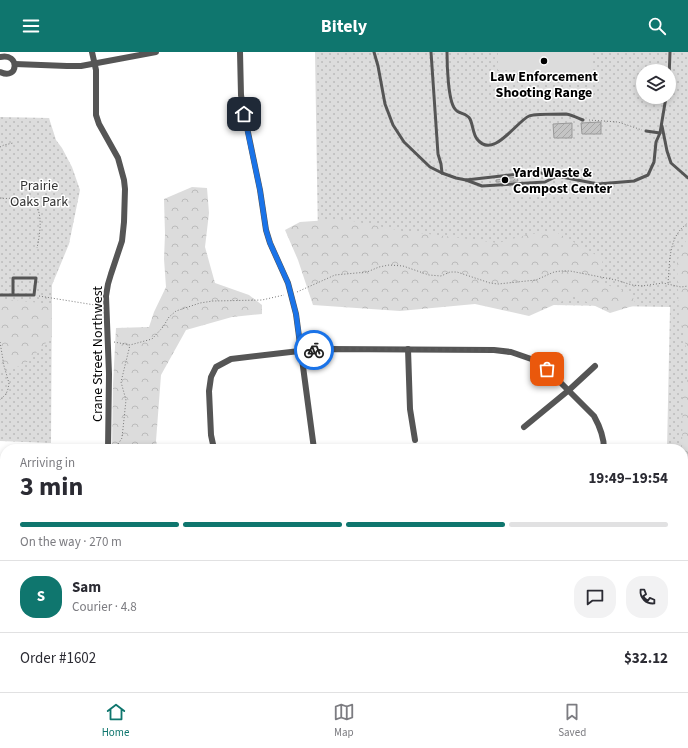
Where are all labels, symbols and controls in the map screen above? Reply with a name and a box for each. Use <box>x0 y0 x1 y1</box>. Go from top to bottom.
text: Bitely <box>321 14 367 39</box>
icon: menu <box>20 15 42 37</box>
icon: search <box>646 15 668 37</box>
marker: Law Enforcement Shooting Range <box>539 56 549 66</box>
map controls <box>636 64 676 104</box>
button: layers <box>636 64 676 104</box>
place label: Law Enforcement Shooting Range <box>490 67 599 103</box>
pin <box>227 97 261 131</box>
icon: home <box>233 103 255 125</box>
place label: Yard Waste & Compost Center <box>512 163 612 199</box>
marker: Yard Waste & Compost Center <box>500 175 510 185</box>
park label: Prairie Oaks Park <box>10 176 68 212</box>
street label: Crane Street Northwest <box>88 286 108 422</box>
courier <box>294 330 334 370</box>
icon: bike <box>303 339 325 361</box>
pin <box>530 352 564 386</box>
icon: bag <box>536 358 558 380</box>
text: Arriving in <box>20 454 75 472</box>
text: 3 min <box>20 468 83 505</box>
text: 19:49–19:54 <box>588 468 668 489</box>
text: On the way · 270 m <box>20 533 122 551</box>
button: chat <box>574 576 616 618</box>
button: phone <box>626 576 668 618</box>
text: Sam <box>72 577 101 598</box>
text: S <box>37 586 45 607</box>
text: Courier · 4.8 <box>72 598 137 616</box>
text: Order #1602 <box>20 648 96 669</box>
text: $32.12 <box>624 648 668 669</box>
tab: Home <box>102 701 129 740</box>
tab: Map <box>333 701 355 740</box>
tab: Saved <box>558 701 586 740</box>

